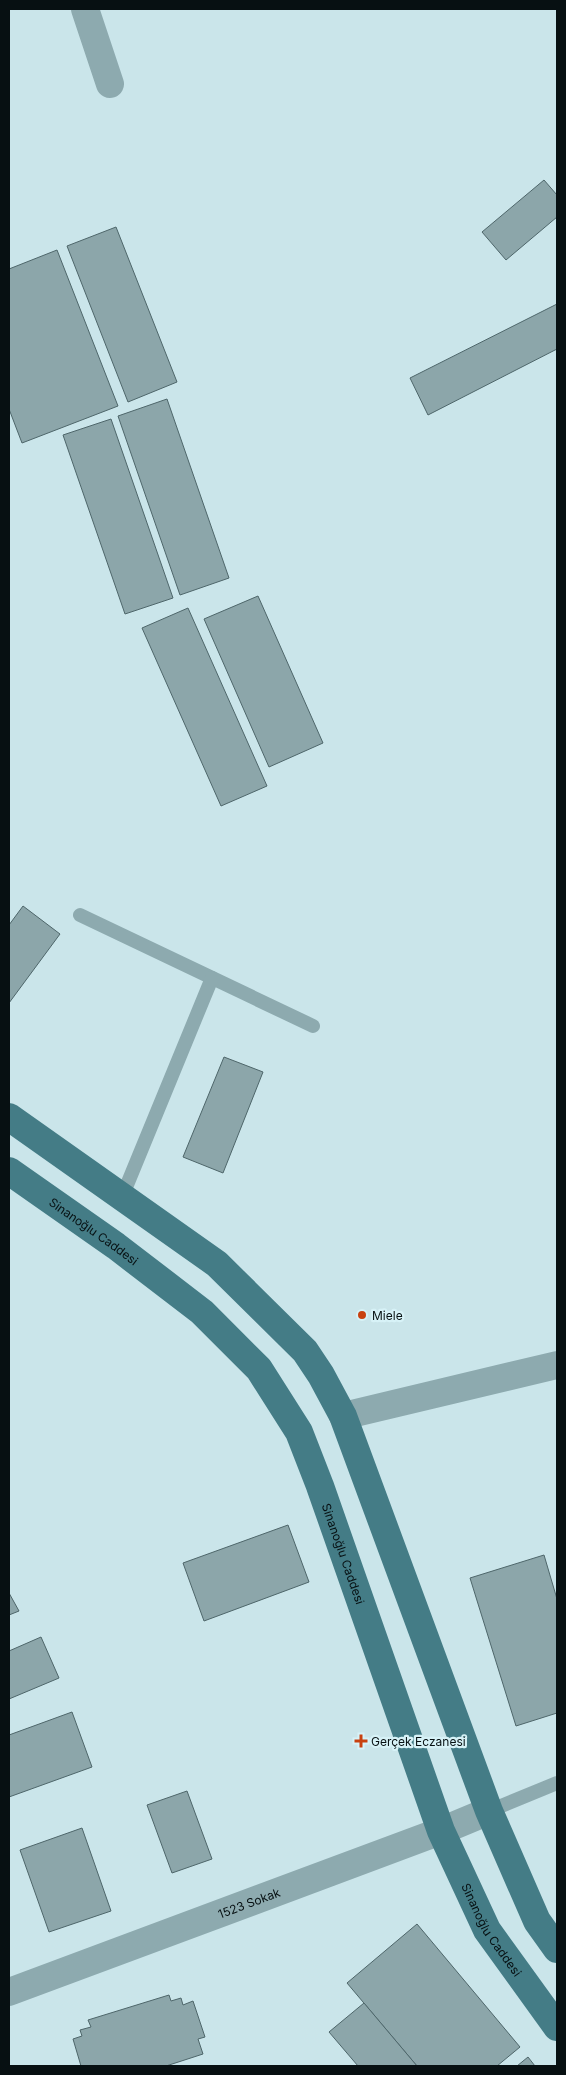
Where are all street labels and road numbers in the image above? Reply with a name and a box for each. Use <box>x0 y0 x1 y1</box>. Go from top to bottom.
street label: Si̇nanoğlu Caddesi <box>46 1194 142 1268</box>
street label: Si̇nanoğlu Caddesi <box>319 1501 368 1606</box>
street label: Si̇nanoğlu Caddesi <box>459 1881 525 1979</box>
street label: 1523 Sokak <box>216 1884 282 1921</box>

